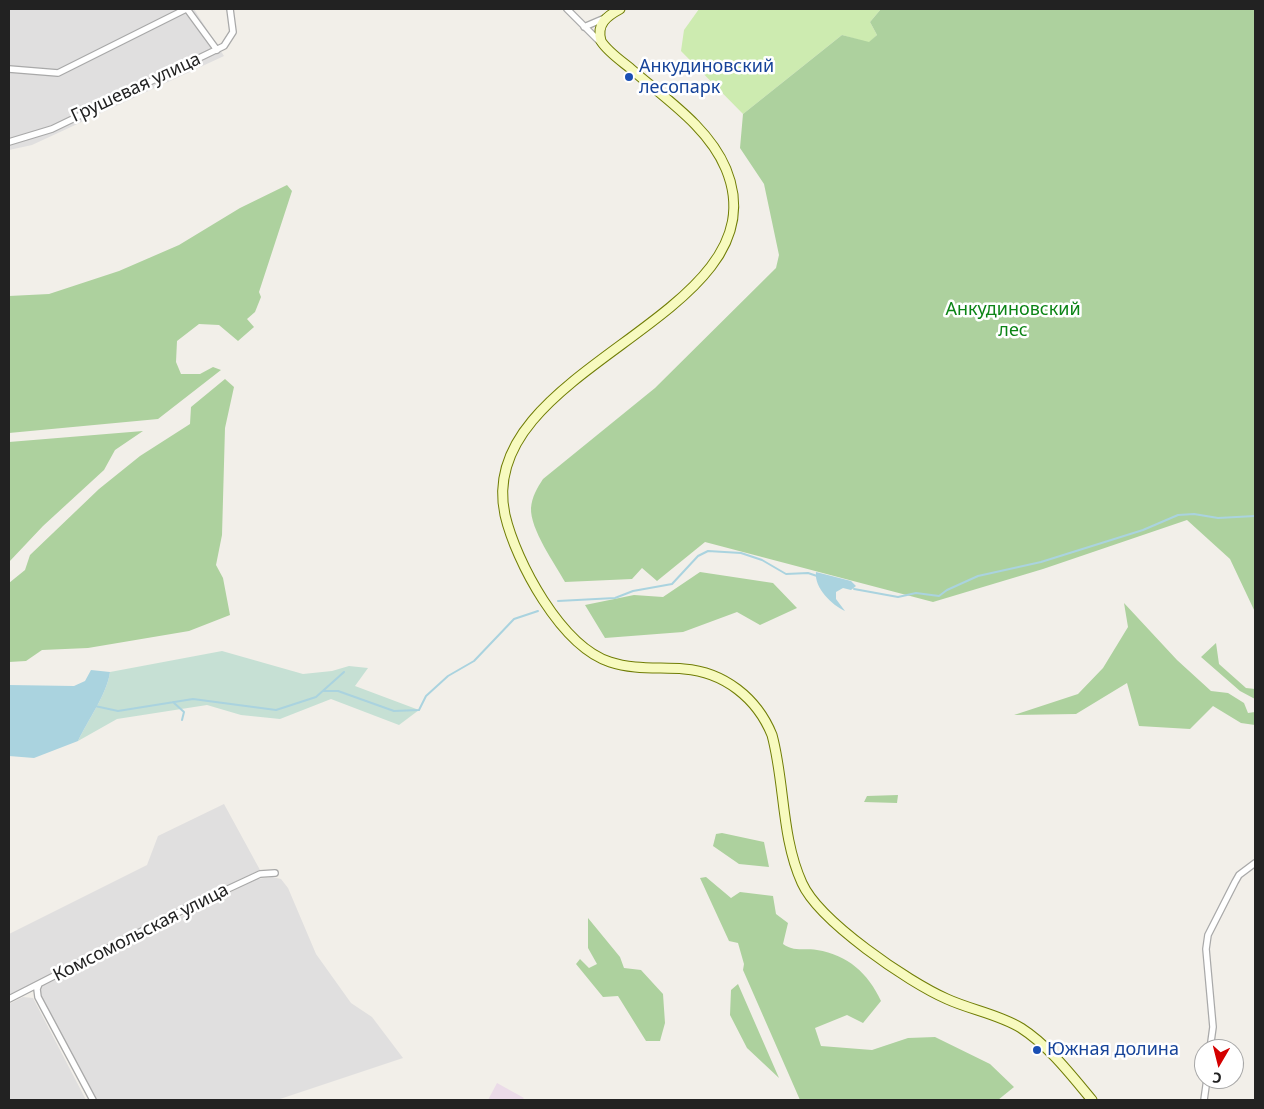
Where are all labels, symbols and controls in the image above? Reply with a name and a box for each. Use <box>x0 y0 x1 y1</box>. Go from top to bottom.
street label: Грушевая улица <box>68 49 204 127</box>
place label: Анкудиновский лесопарк <box>639 56 774 98</box>
marker: Анкудиновский лесопарк <box>623 71 635 83</box>
park label: Анкудиновский лес <box>945 299 1081 342</box>
street label: Комсомольская улица <box>50 879 232 987</box>
place label: Южная долина <box>1047 1039 1179 1061</box>
north arrow <box>1194 1039 1244 1089</box>
marker: Южная долина <box>1031 1044 1043 1056</box>
text: С <box>1211 1068 1223 1088</box>

